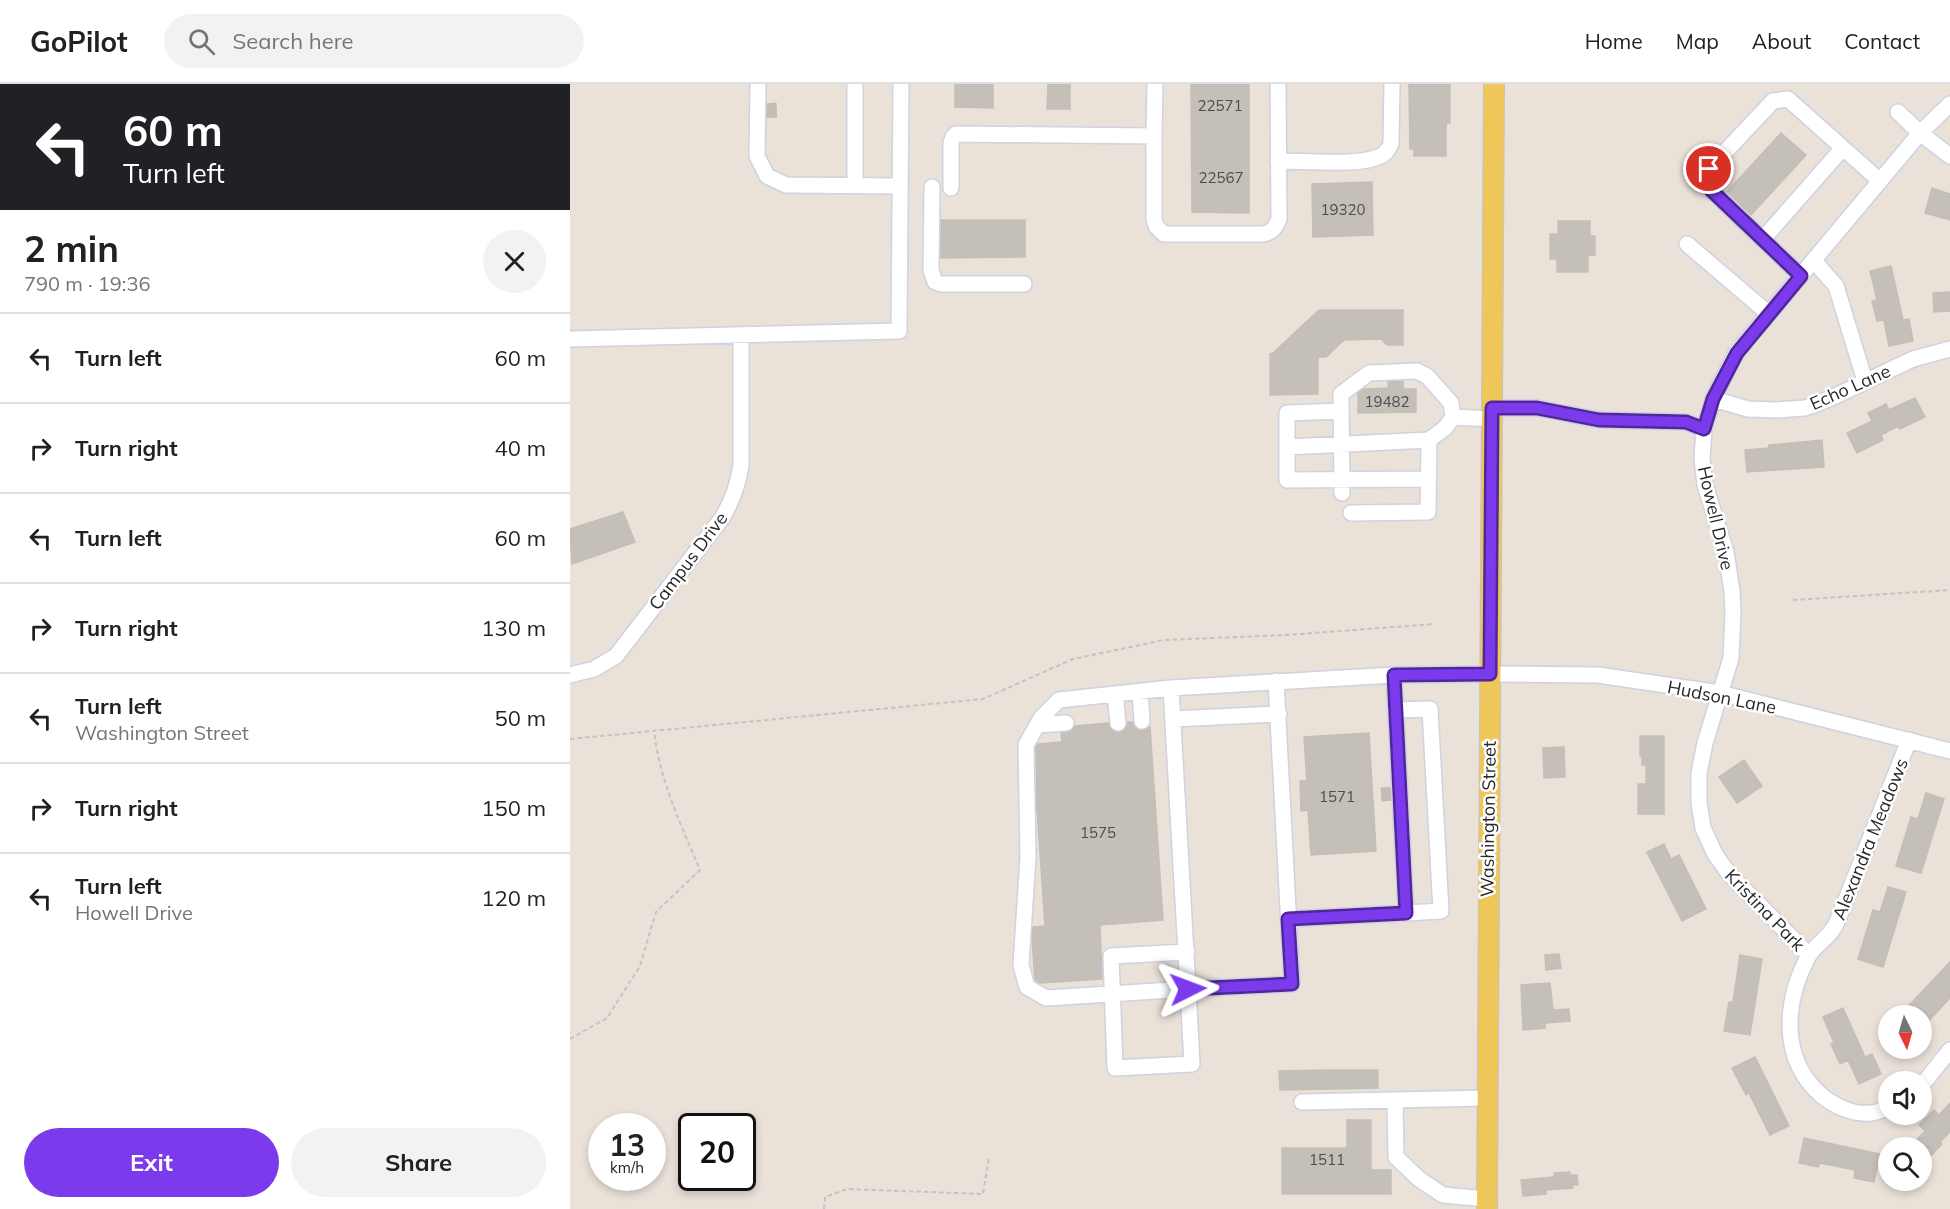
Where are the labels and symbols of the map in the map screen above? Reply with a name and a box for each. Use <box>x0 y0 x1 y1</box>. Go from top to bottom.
house number: 22571 <box>1197 96 1243 115</box>
pin <box>1683 143 1734 194</box>
house number: 22567 <box>1198 168 1244 187</box>
house number: 19320 <box>1320 200 1366 219</box>
street label: Echo Lane <box>1806 359 1894 415</box>
house number: 19482 <box>1364 392 1410 411</box>
street label: Howell Drive <box>1693 464 1739 572</box>
street label: Campus Drive <box>644 507 732 615</box>
street label: Hudson Lane <box>1666 675 1778 719</box>
street label: Washington Street <box>1475 741 1501 897</box>
street label: Alexandra Meadows <box>1827 755 1913 923</box>
house number: 1571 <box>1319 787 1355 806</box>
house number: 1575 <box>1080 823 1116 842</box>
street label: Kristina Park <box>1720 864 1810 956</box>
position arrow <box>1156 957 1220 1021</box>
north arrow <box>1878 1005 1932 1059</box>
speed limit sign: 20 <box>678 1113 756 1191</box>
house number: 1511 <box>1309 1150 1345 1169</box>

